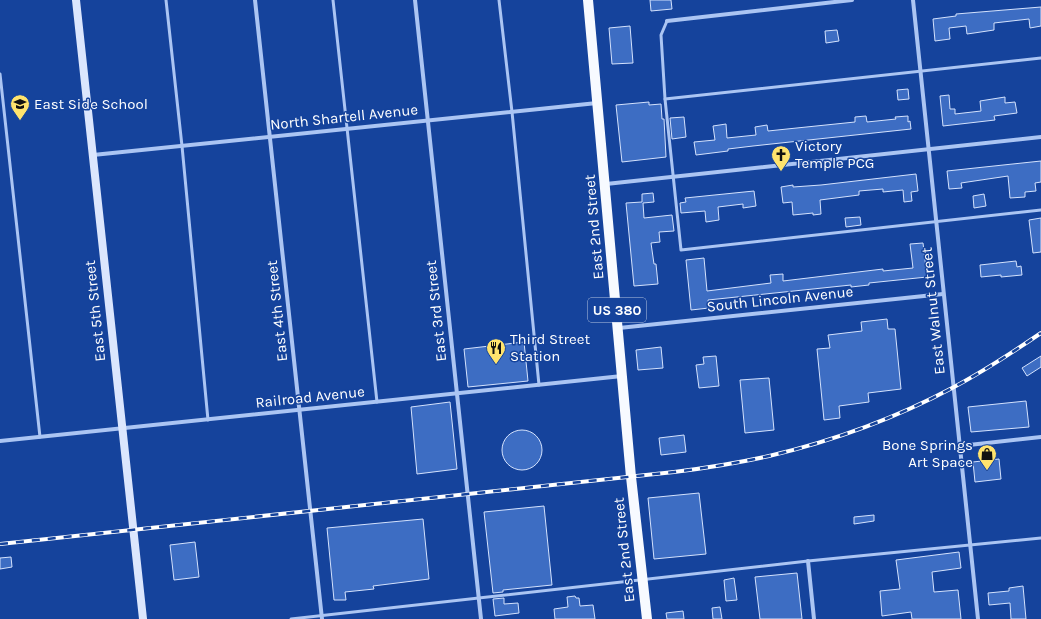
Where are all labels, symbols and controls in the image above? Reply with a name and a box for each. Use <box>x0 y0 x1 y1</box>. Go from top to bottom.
school or university icon: East Side School <box>9 93 31 121</box>
place label: East Side School <box>34 95 148 113</box>
street label: North Shartell Avenue <box>269 100 419 134</box>
place label: Victory Temple PCG <box>795 137 875 172</box>
church icon: Victory Temple PCG <box>770 144 792 172</box>
street label: East 2nd Street <box>580 173 608 280</box>
street label: East Walnut Street <box>917 246 949 375</box>
street label: East 5th Street <box>81 259 109 362</box>
street label: East 4th Street <box>263 259 291 362</box>
street label: East 3rd Street <box>422 259 450 363</box>
street label: South Lincoln Avenue <box>706 282 854 316</box>
road number: US 380 <box>588 298 646 322</box>
place label: Third Street Station <box>510 330 590 365</box>
restaurant icon: Third Street Station <box>485 337 507 365</box>
street label: Railroad Avenue <box>254 382 366 412</box>
place label: Bone Springs Art Space <box>882 436 973 471</box>
shop icon: Bone Springs Art Space <box>976 443 998 471</box>
street label: East 2nd Street <box>610 496 638 603</box>

